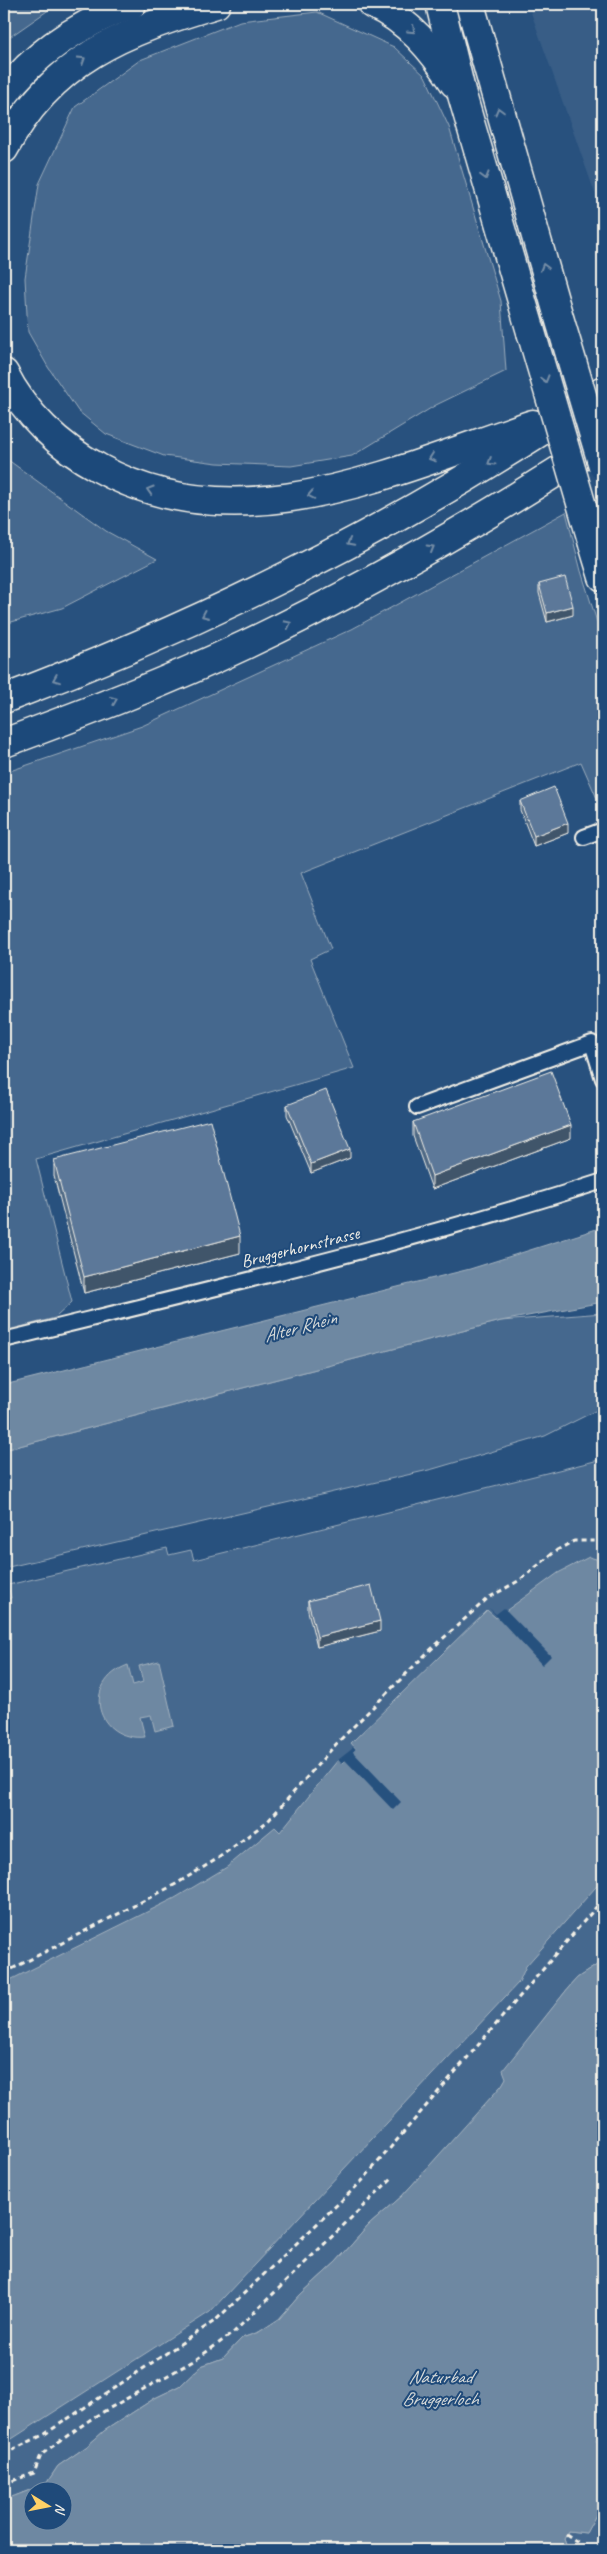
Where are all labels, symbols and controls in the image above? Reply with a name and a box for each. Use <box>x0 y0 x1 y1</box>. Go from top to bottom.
one-way arrow <box>406 24 415 33</box>
one-way arrow <box>77 56 86 66</box>
one-way arrow <box>494 107 505 116</box>
one-way arrow <box>480 171 490 179</box>
one-way arrow <box>540 264 550 272</box>
one-way arrow <box>539 375 550 384</box>
one-way arrow <box>428 452 436 462</box>
one-way arrow <box>488 456 497 466</box>
one-way arrow <box>146 485 154 495</box>
one-way arrow <box>306 489 315 499</box>
one-way arrow <box>347 537 356 547</box>
one-way arrow <box>426 544 435 554</box>
one-way arrow <box>201 609 210 620</box>
one-way arrow <box>283 620 292 630</box>
one-way arrow <box>52 674 60 684</box>
one-way arrow <box>110 696 118 706</box>
street label: Bruggerhornstrasse <box>239 1221 363 1272</box>
water label: Alter Rhein <box>261 1305 340 1348</box>
water label: Naturbad Bruggerloch <box>402 2365 480 2411</box>
north arrow <box>22 2482 72 2532</box>
text: N <box>51 2502 69 2516</box>

